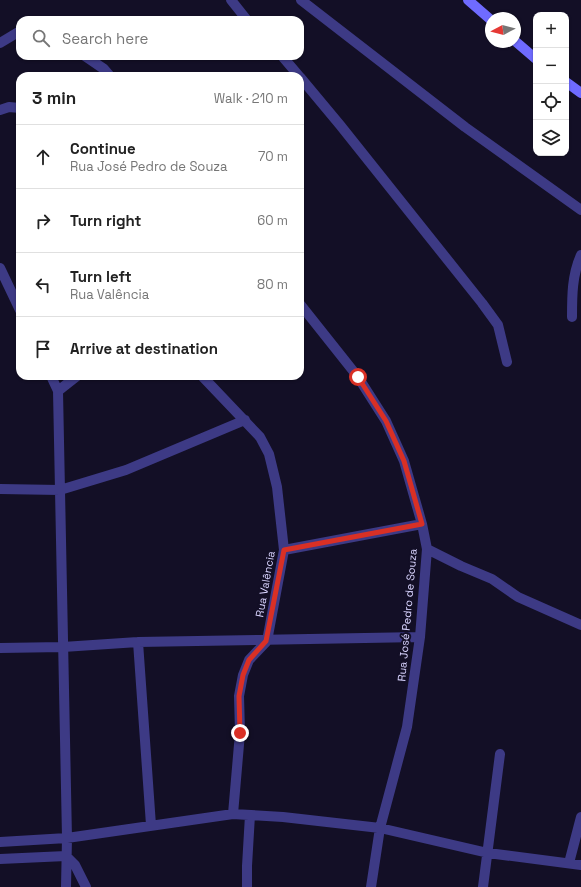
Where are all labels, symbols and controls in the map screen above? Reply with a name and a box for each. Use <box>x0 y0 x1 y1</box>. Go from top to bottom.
north arrow <box>485 12 521 48</box>
map controls <box>533 12 569 156</box>
button: + <box>533 12 569 48</box>
search box <box>16 16 304 60</box>
icon: search <box>30 27 52 49</box>
text: Search here <box>62 29 148 48</box>
button: − <box>533 48 569 84</box>
button: locate <box>533 84 569 120</box>
text: 3 min <box>32 87 76 109</box>
text: Walk · 210 m <box>214 90 288 107</box>
button: layers <box>533 120 569 156</box>
text: Continue <box>70 139 136 158</box>
icon: ahead <box>32 146 54 168</box>
text: 70 m <box>258 148 288 165</box>
text: Rua José Pedro de Souza <box>70 158 228 175</box>
icon: right <box>32 210 54 232</box>
text: Turn right <box>70 211 141 230</box>
text: 60 m <box>257 212 288 229</box>
text: Turn left <box>70 267 132 286</box>
icon: left <box>32 274 54 296</box>
text: 80 m <box>257 276 288 293</box>
text: Rua Valência <box>70 286 149 303</box>
icon: arrive <box>32 338 54 360</box>
text: Arrive at destination <box>70 339 218 358</box>
route start <box>349 368 367 386</box>
street label: Rua José Pedro de Souza <box>394 547 420 682</box>
street label: Rua Valência <box>252 549 278 618</box>
route end <box>231 724 249 742</box>

